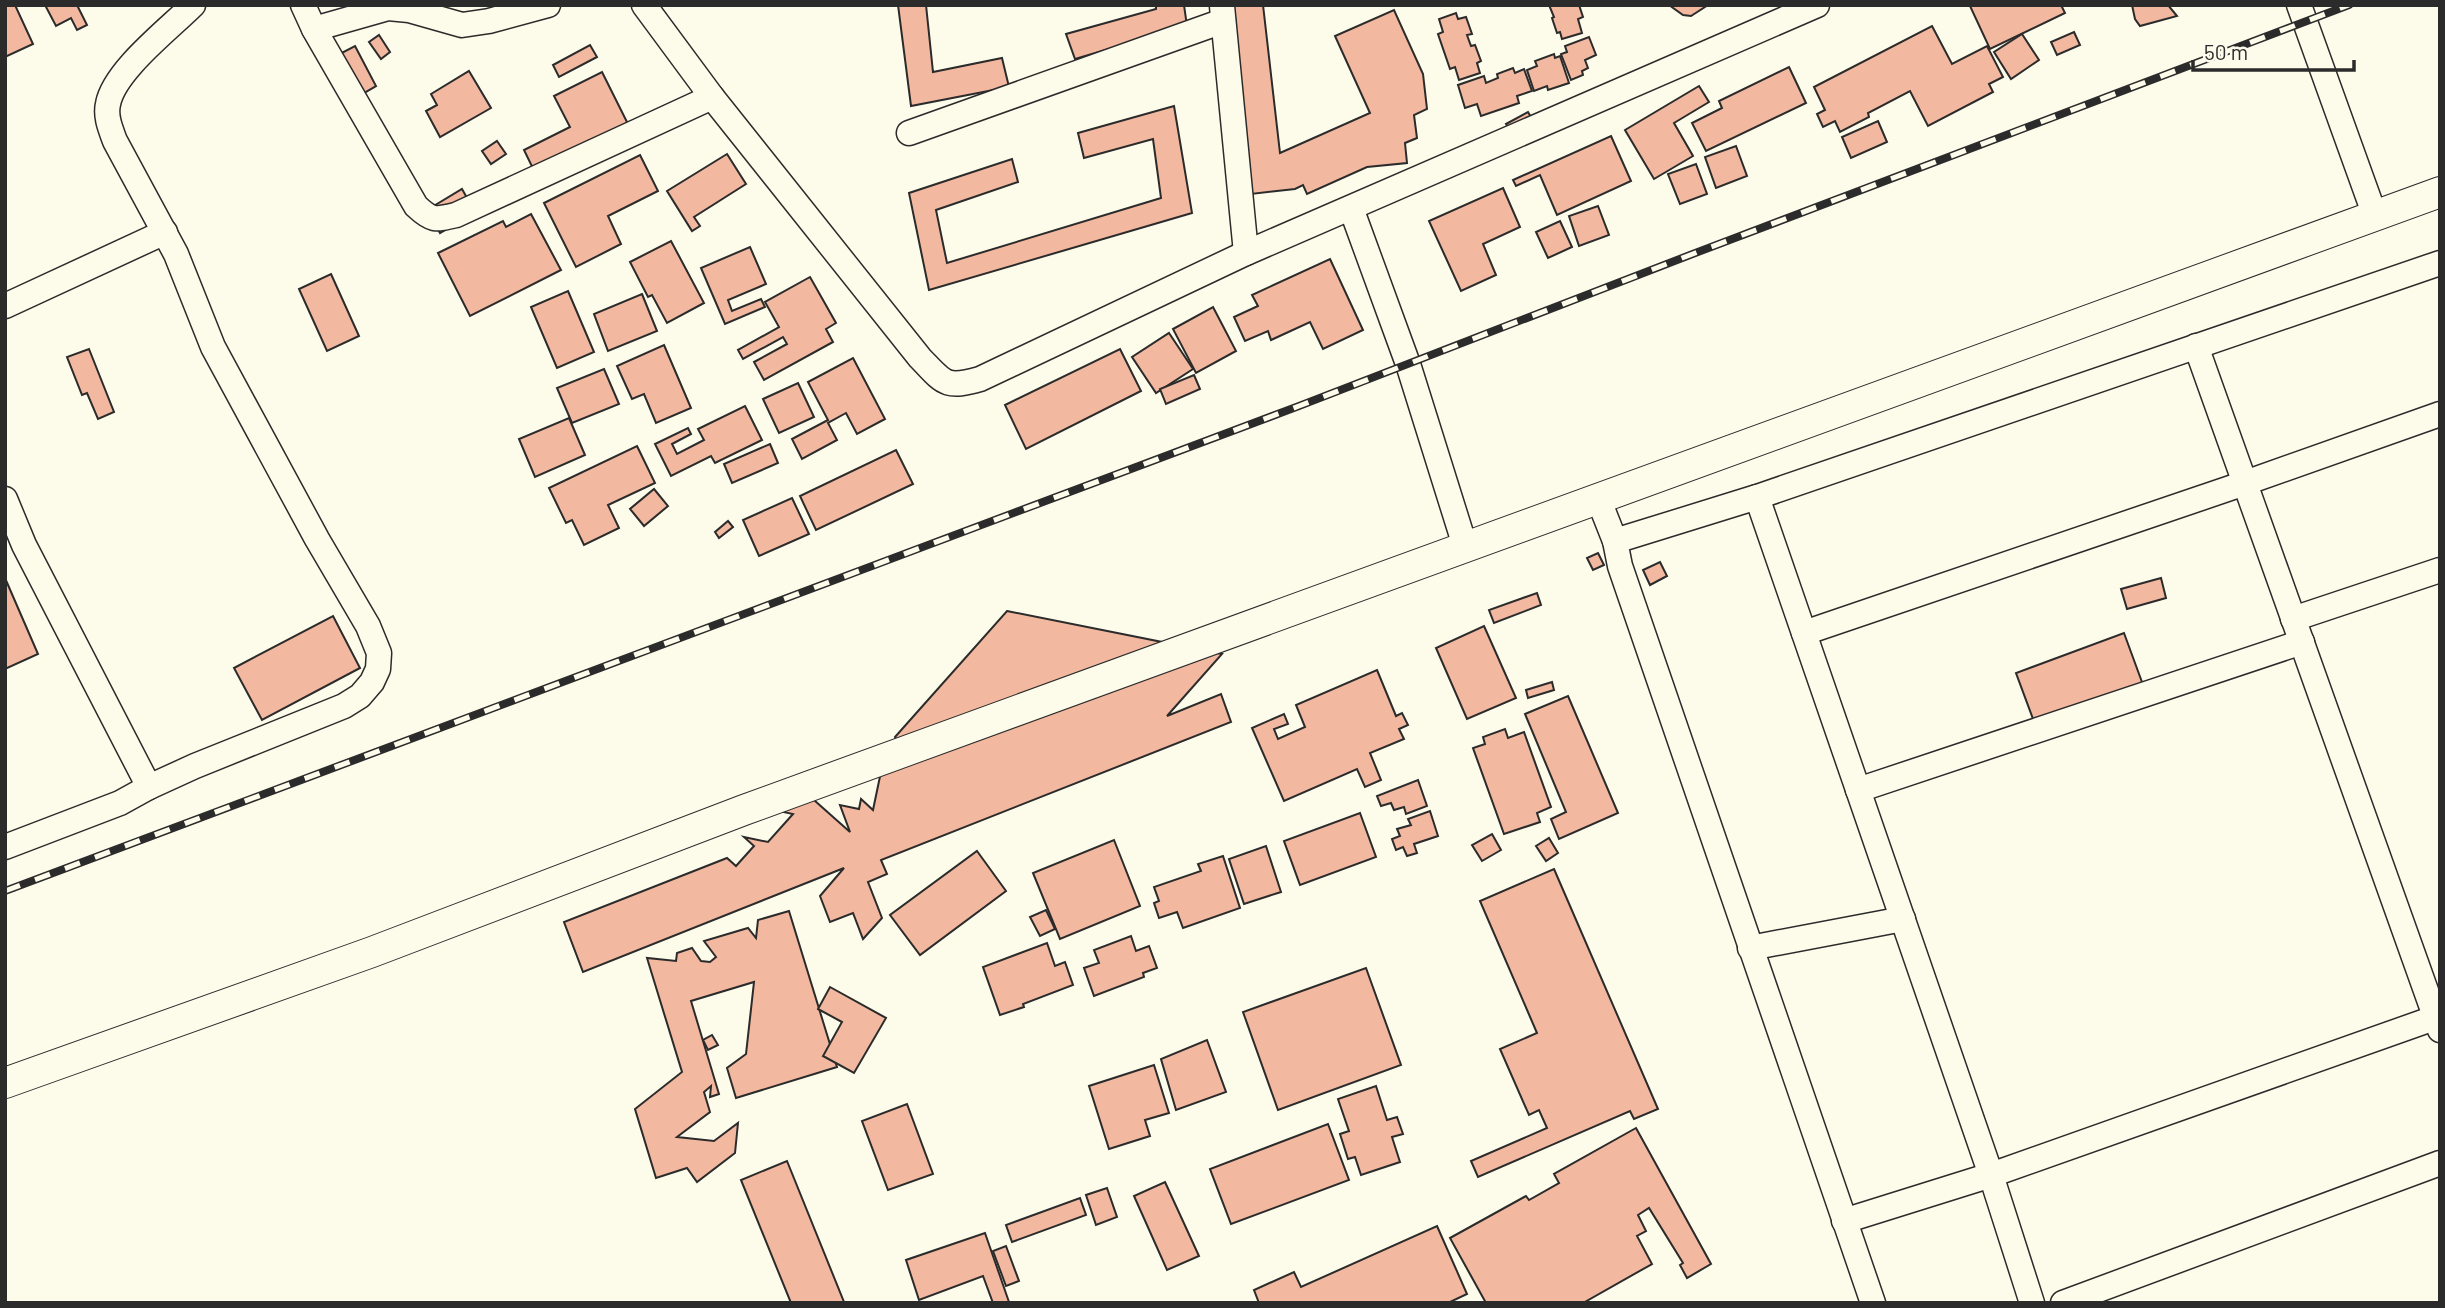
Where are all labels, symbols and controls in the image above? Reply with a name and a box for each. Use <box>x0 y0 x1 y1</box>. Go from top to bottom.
scale bar <box>2193 28 2354 72</box>
text: 50 m <box>2204 39 2248 64</box>

